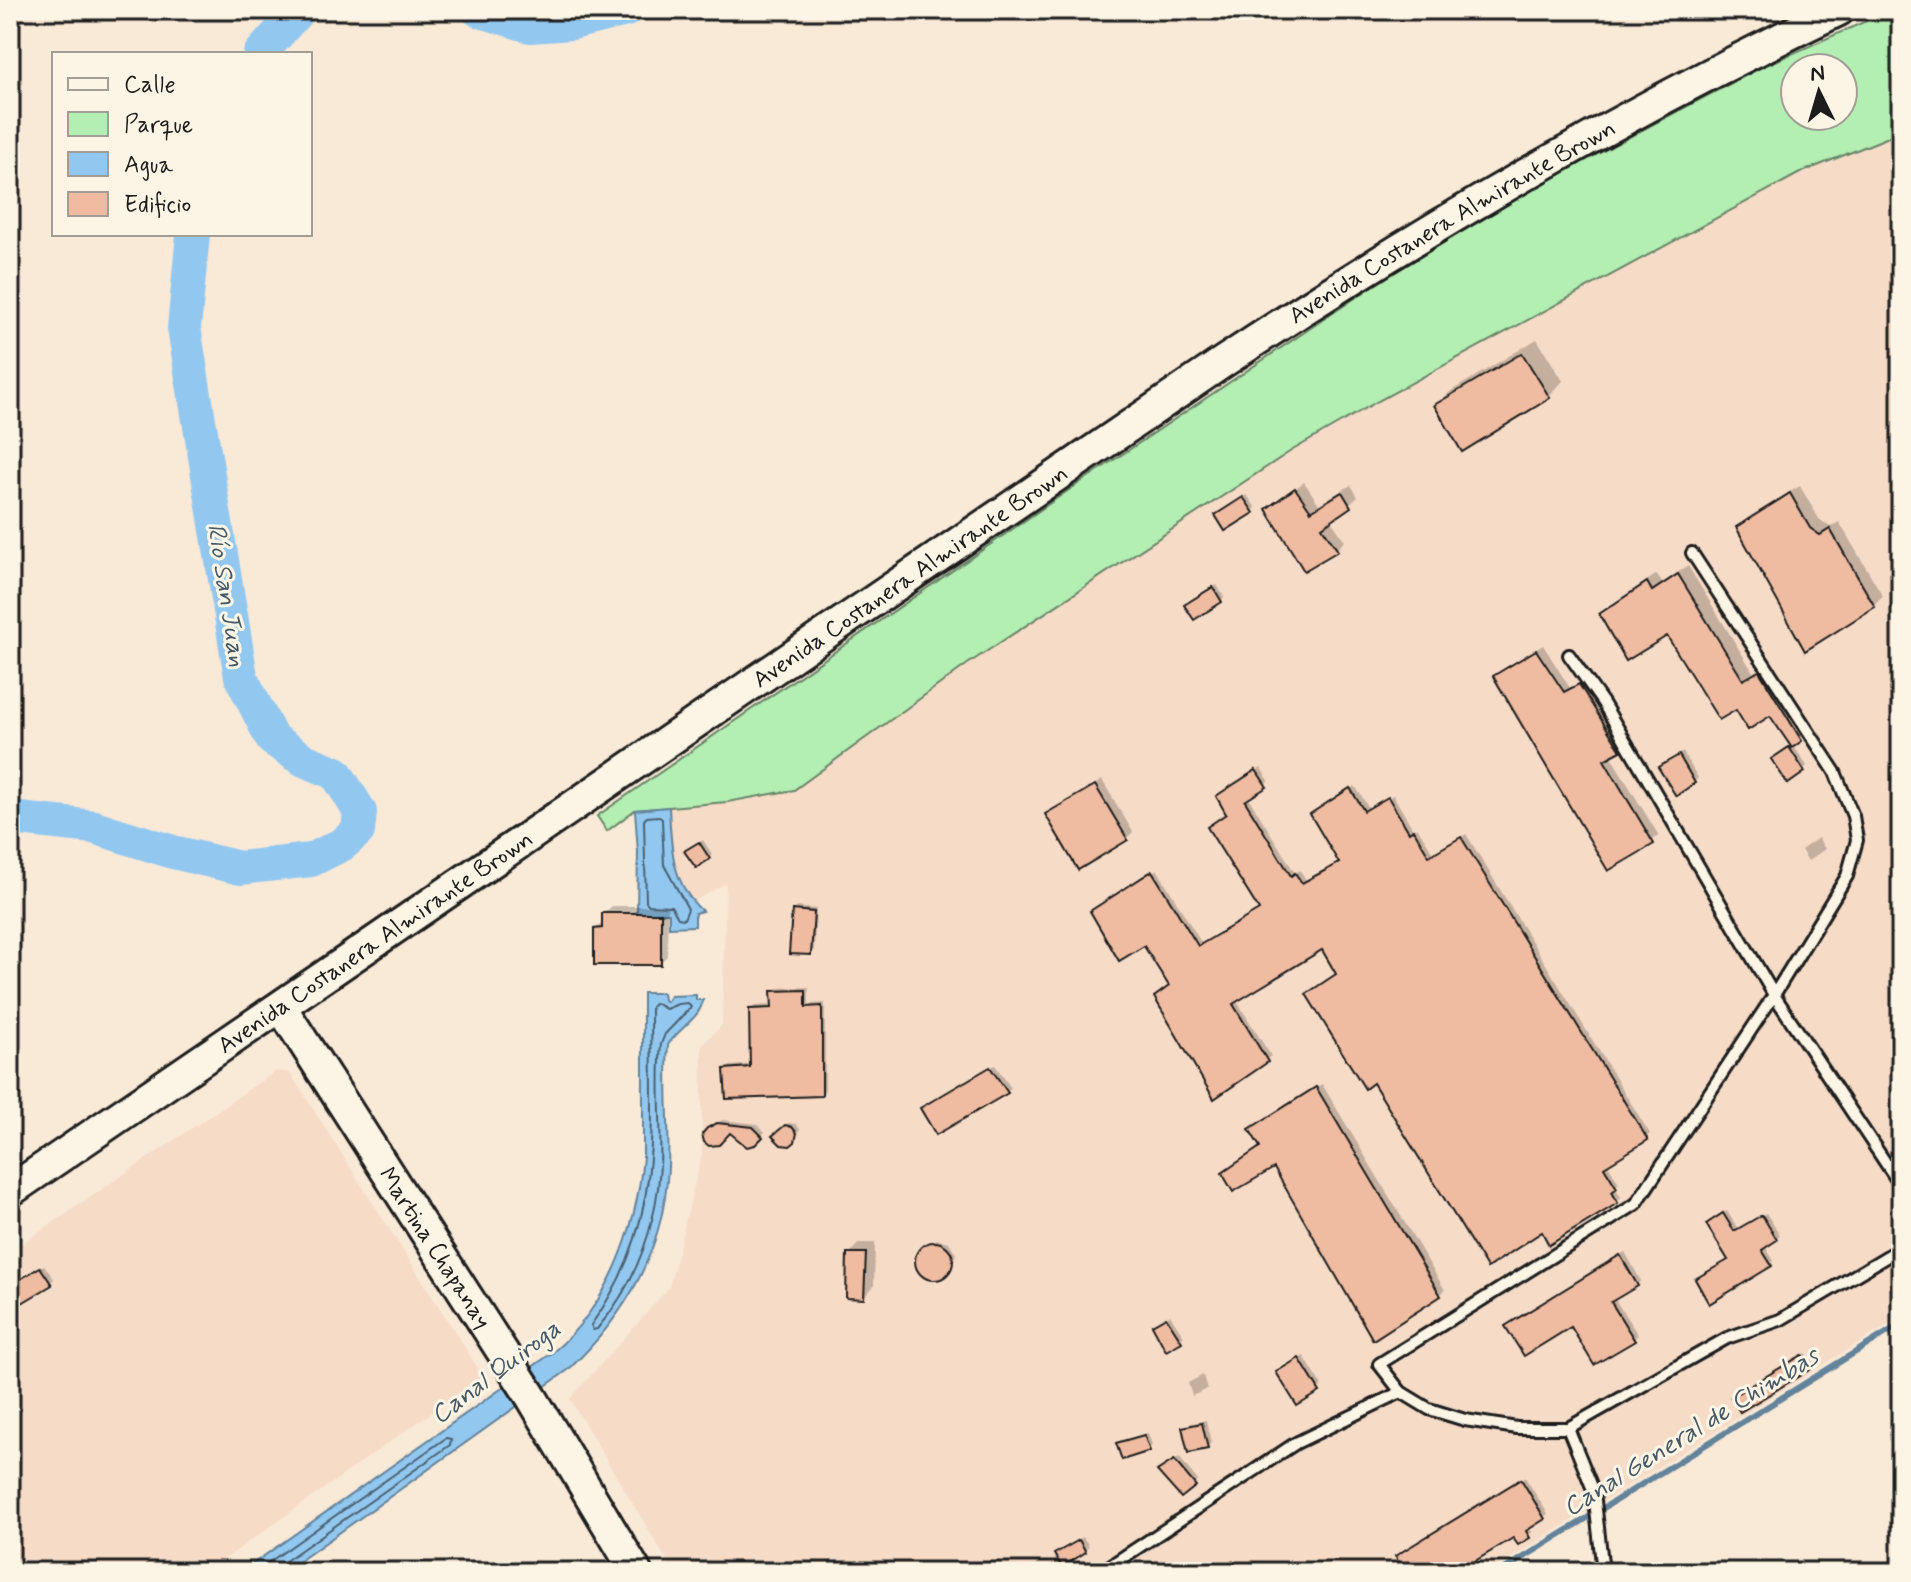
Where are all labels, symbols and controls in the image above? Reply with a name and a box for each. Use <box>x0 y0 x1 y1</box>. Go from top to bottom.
legend <box>52 52 312 236</box>
north arrow <box>1779 52 1859 132</box>
text: N <box>1809 59 1826 89</box>
text: Calle <box>124 70 176 101</box>
text: Parque <box>124 110 193 141</box>
street label: Avenida Costanera Almirante Brown <box>1283 113 1621 332</box>
text: Agua <box>124 150 173 181</box>
text: Edificio <box>124 190 191 221</box>
street label: Avenida Costanera Almirante Brown <box>747 458 1074 696</box>
water label: Río San Juan <box>198 521 254 669</box>
street label: Avenida Costanera Almirante Brown <box>212 824 539 1062</box>
street label: Martina Chapanay <box>371 1162 498 1335</box>
water label: Canal Quiroga <box>424 1313 568 1433</box>
water label: Canal General de Chimbas <box>1557 1339 1827 1525</box>

